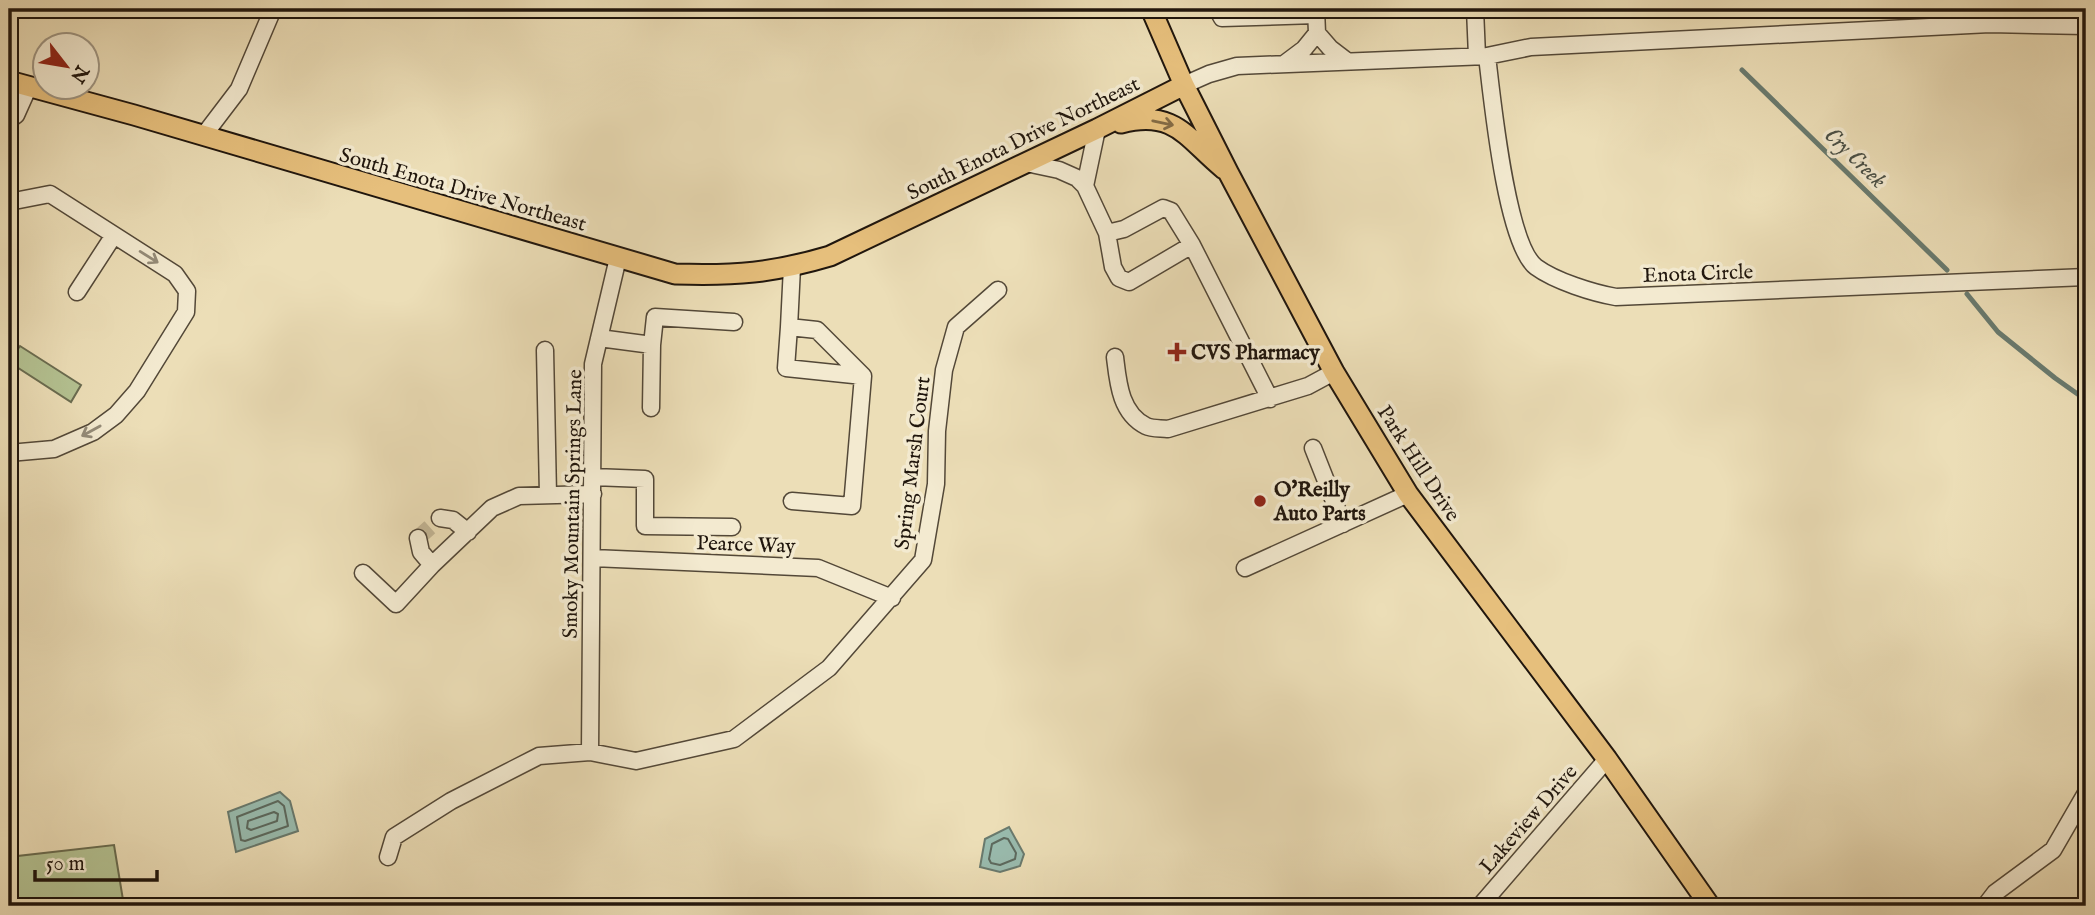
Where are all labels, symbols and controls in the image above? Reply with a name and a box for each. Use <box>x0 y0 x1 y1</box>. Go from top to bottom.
north arrow <box>32 32 102 102</box>
text: N <box>64 60 94 87</box>
street label: South Enota Drive Northeast <box>903 71 1144 207</box>
one-way arrow <box>1151 116 1174 130</box>
water label: Cry Creek <box>1818 121 1892 195</box>
street label: South Enota Drive Northeast <box>336 142 589 239</box>
one-way arrow <box>138 251 158 265</box>
street label: Enota Circle <box>1642 259 1754 290</box>
place label: CVS Pharmacy <box>1191 340 1321 367</box>
marker: CVS Pharmacy <box>1169 344 1185 360</box>
street label: Smoky Mountain Springs Lane <box>558 369 589 639</box>
street label: Spring Marsh Court <box>889 375 938 551</box>
street label: Park Hill Drive <box>1370 401 1466 527</box>
one-way arrow <box>82 424 102 438</box>
place label: O'Reilly Auto Parts <box>1273 477 1366 528</box>
marker: O'Reilly Auto Parts <box>1252 493 1268 509</box>
street label: Pearce Way <box>696 530 797 561</box>
street label: Lakeview Drive <box>1474 759 1584 880</box>
scale bar <box>35 838 158 882</box>
text: 50 m <box>46 851 85 878</box>

